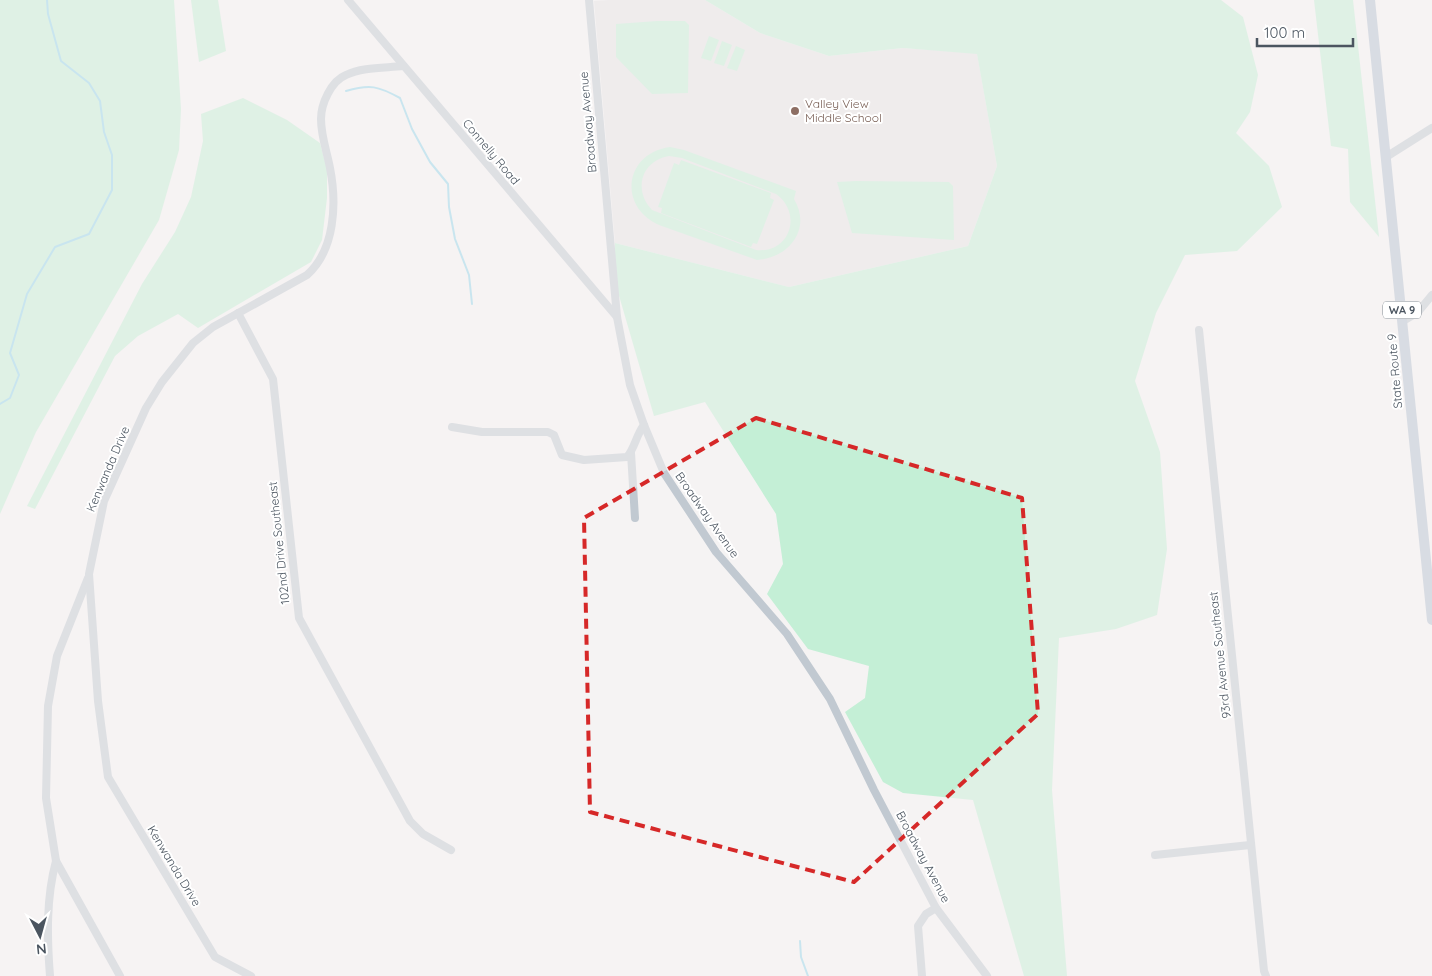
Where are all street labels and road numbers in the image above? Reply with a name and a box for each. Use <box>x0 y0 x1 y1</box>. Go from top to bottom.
street label: Broadway Avenue <box>576 71 599 173</box>
street label: Connelly Road <box>460 116 523 188</box>
road number: WA 9 <box>1383 302 1421 318</box>
street label: State Route 9 <box>1384 333 1405 409</box>
street label: Kenwanda Drive <box>83 424 132 514</box>
street label: Broadway Avenue <box>672 469 743 561</box>
street label: 102nd Drive Southeast <box>265 481 292 605</box>
street label: 93rd Avenue Southeast <box>1205 591 1234 719</box>
street label: Broadway Avenue <box>893 808 954 905</box>
street label: Kenwanda Drive <box>144 823 205 909</box>

